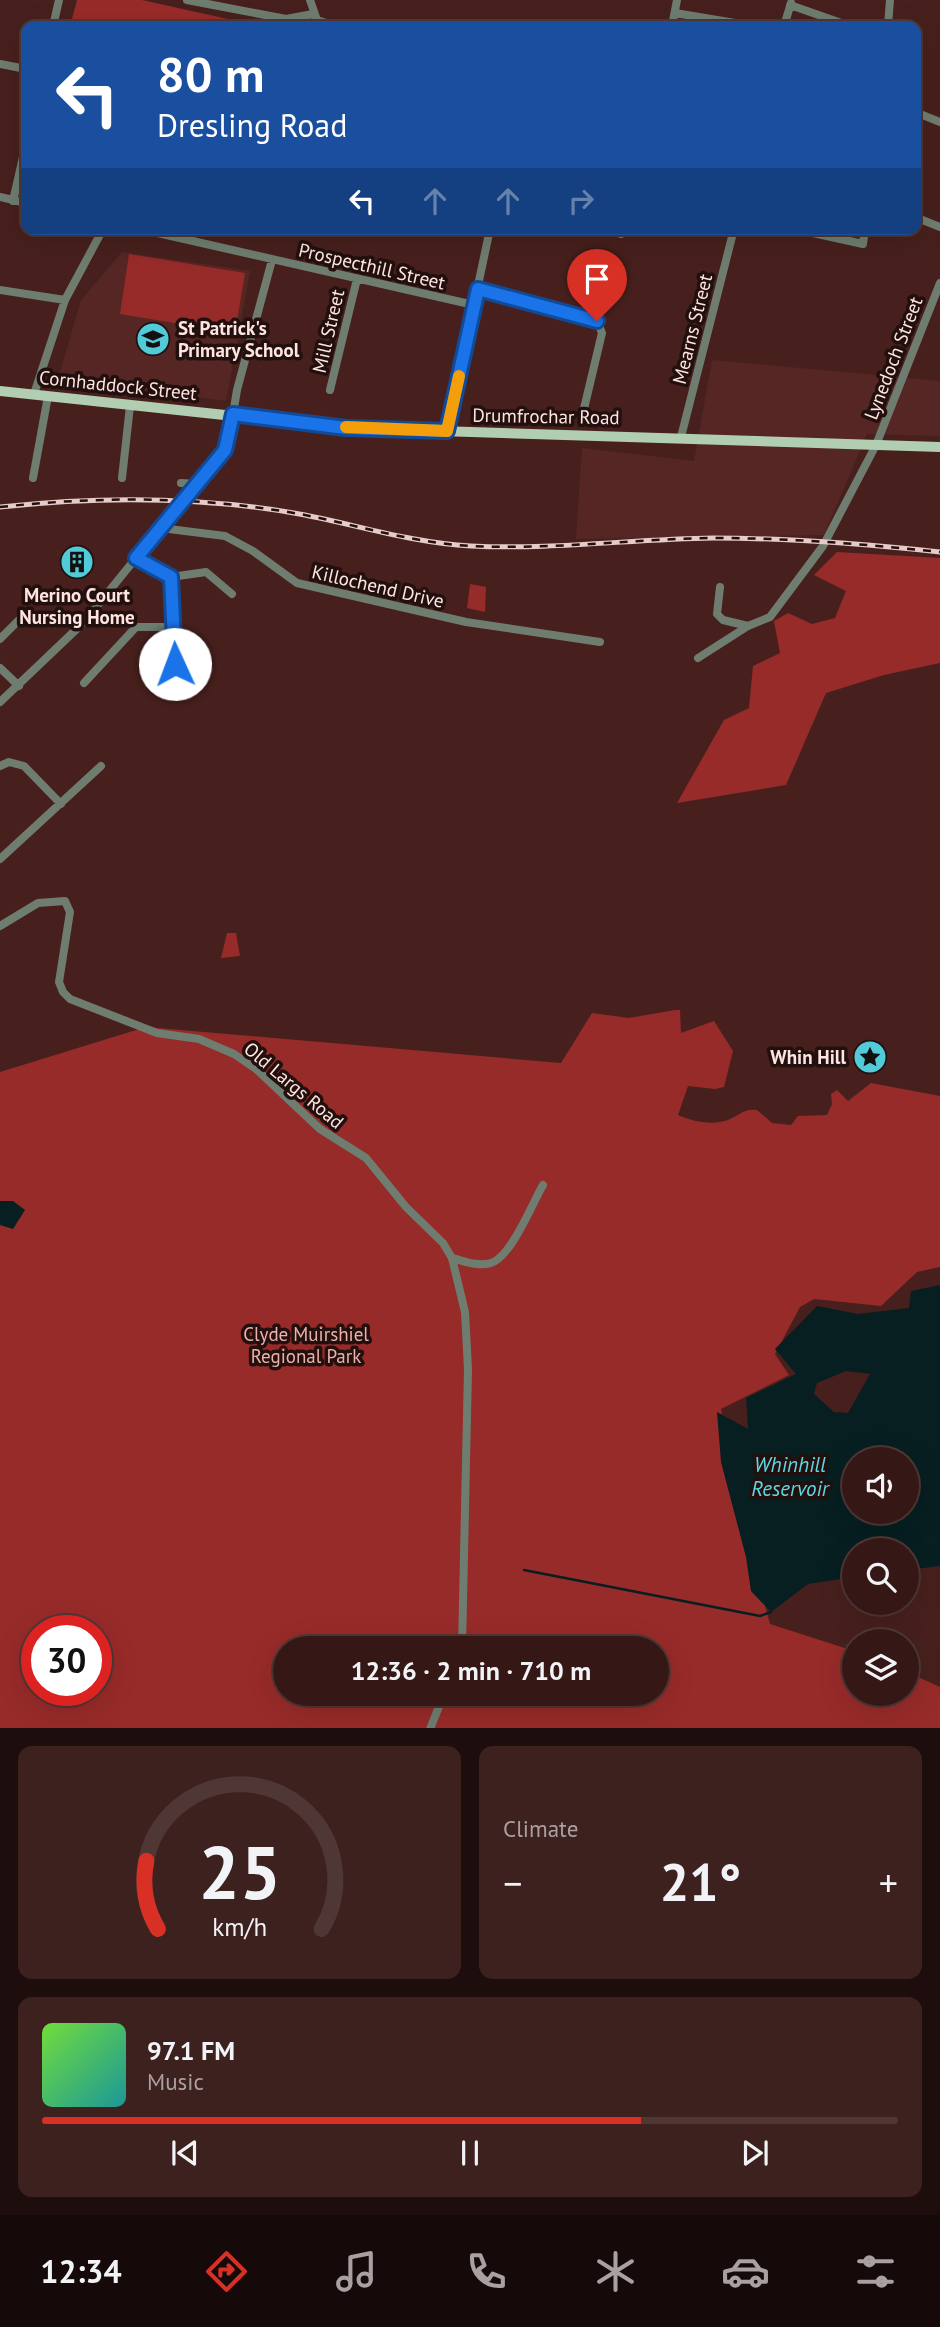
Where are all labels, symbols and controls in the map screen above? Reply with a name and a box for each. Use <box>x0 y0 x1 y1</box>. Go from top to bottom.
text: 80 m <box>157 42 264 106</box>
icon: left <box>42 49 133 140</box>
text: Dresling Road <box>157 104 347 146</box>
icon: left <box>343 182 381 220</box>
icon: ahead <box>416 182 454 220</box>
icon: ahead <box>489 182 527 220</box>
icon: right <box>562 182 600 220</box>
street label: Prospecthill Street <box>296 237 448 295</box>
pin <box>567 249 627 321</box>
icon: arrive <box>578 260 616 298</box>
street label: Mearns Street <box>667 271 717 387</box>
street label: Mill Street <box>307 286 349 375</box>
street label: Lynedoch Street <box>859 293 928 423</box>
place label: St Patrick's Primary School <box>178 316 300 362</box>
school or university icon: St Patrick's Primary School <box>134 320 172 358</box>
street label: Cornhaddock Street <box>38 365 199 405</box>
street label: Drumfrochar Road <box>472 403 620 429</box>
building icon: Merino Court Nursing Home <box>58 543 96 581</box>
street label: Killochend Drive <box>310 559 446 613</box>
place label: Merino Court Nursing Home <box>19 583 135 629</box>
position arrow <box>138 627 212 701</box>
street label: Old Largs Road <box>239 1036 349 1134</box>
place icon: Whin Hill <box>851 1038 889 1076</box>
place label: Whin Hill <box>770 1045 846 1069</box>
park label: Clyde Muirshiel Regional Park <box>243 1322 369 1368</box>
map controls <box>842 1447 919 1706</box>
button: sound <box>842 1447 919 1524</box>
water label: Whinhill Reservoir <box>751 1451 831 1502</box>
button: search <box>842 1538 919 1615</box>
speed limit sign: 30 <box>21 1615 112 1706</box>
button: layers <box>842 1629 919 1706</box>
text: 12:36 · 2 min · 710 m <box>351 1654 591 1687</box>
text: Climate <box>503 1814 578 1843</box>
text: 25 <box>198 1825 281 1919</box>
text: 21° <box>660 1848 741 1915</box>
text: − <box>503 1858 522 1907</box>
text: + <box>879 1858 898 1907</box>
text: km/h <box>212 1910 267 1942</box>
text: 97.1 FM <box>147 2034 235 2067</box>
text: Music <box>147 2067 204 2096</box>
icon: previous <box>166 2134 204 2172</box>
icon: pause <box>451 2134 489 2172</box>
icon: next <box>736 2134 774 2172</box>
icon: directions <box>202 2247 251 2296</box>
icon: music <box>332 2247 381 2296</box>
icon: phone <box>462 2247 511 2296</box>
icon: climate <box>591 2247 640 2296</box>
icon: car <box>721 2247 770 2296</box>
icon: filters <box>851 2247 900 2296</box>
text: 12:34 <box>40 2250 122 2292</box>

